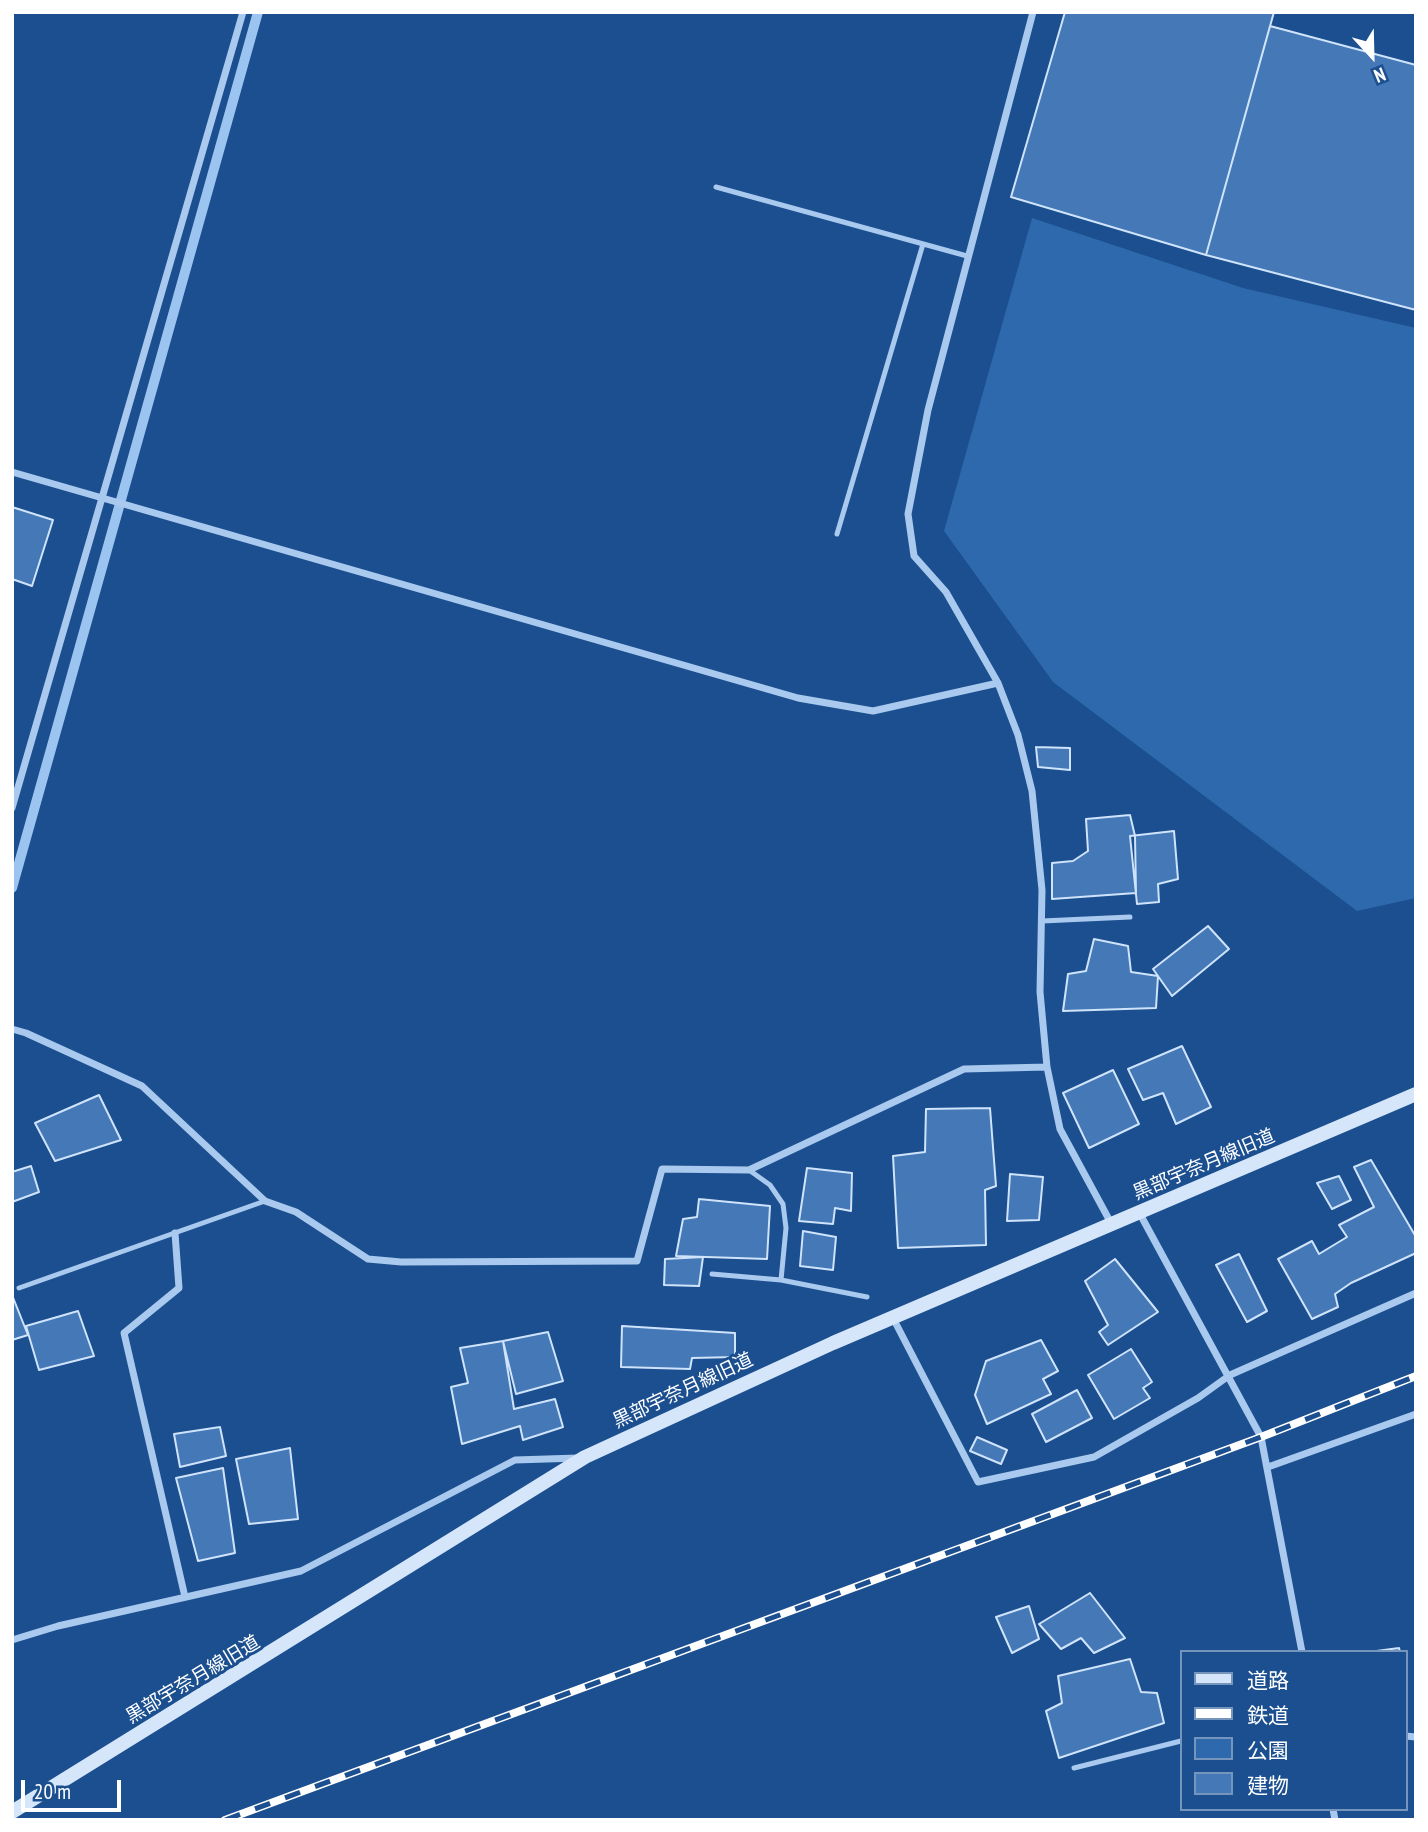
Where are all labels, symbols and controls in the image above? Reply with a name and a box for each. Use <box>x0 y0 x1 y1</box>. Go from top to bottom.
north arrow <box>1337 21 1407 91</box>
text: N <box>1371 62 1389 89</box>
street label: 黒部宇奈月線旧道 <box>1130 1125 1278 1205</box>
street label: 黒部宇奈月線旧道 <box>609 1349 757 1433</box>
street label: 黒部宇奈月線旧道 <box>122 1631 264 1729</box>
legend <box>1180 1650 1407 1811</box>
text: 道路 <box>1247 1667 1289 1694</box>
text: 鉄道 <box>1247 1702 1289 1729</box>
text: 公園 <box>1247 1737 1289 1764</box>
scale bar <box>24 1766 124 1810</box>
text: 建物 <box>1247 1772 1289 1799</box>
text: 20 m <box>34 1778 71 1805</box>

